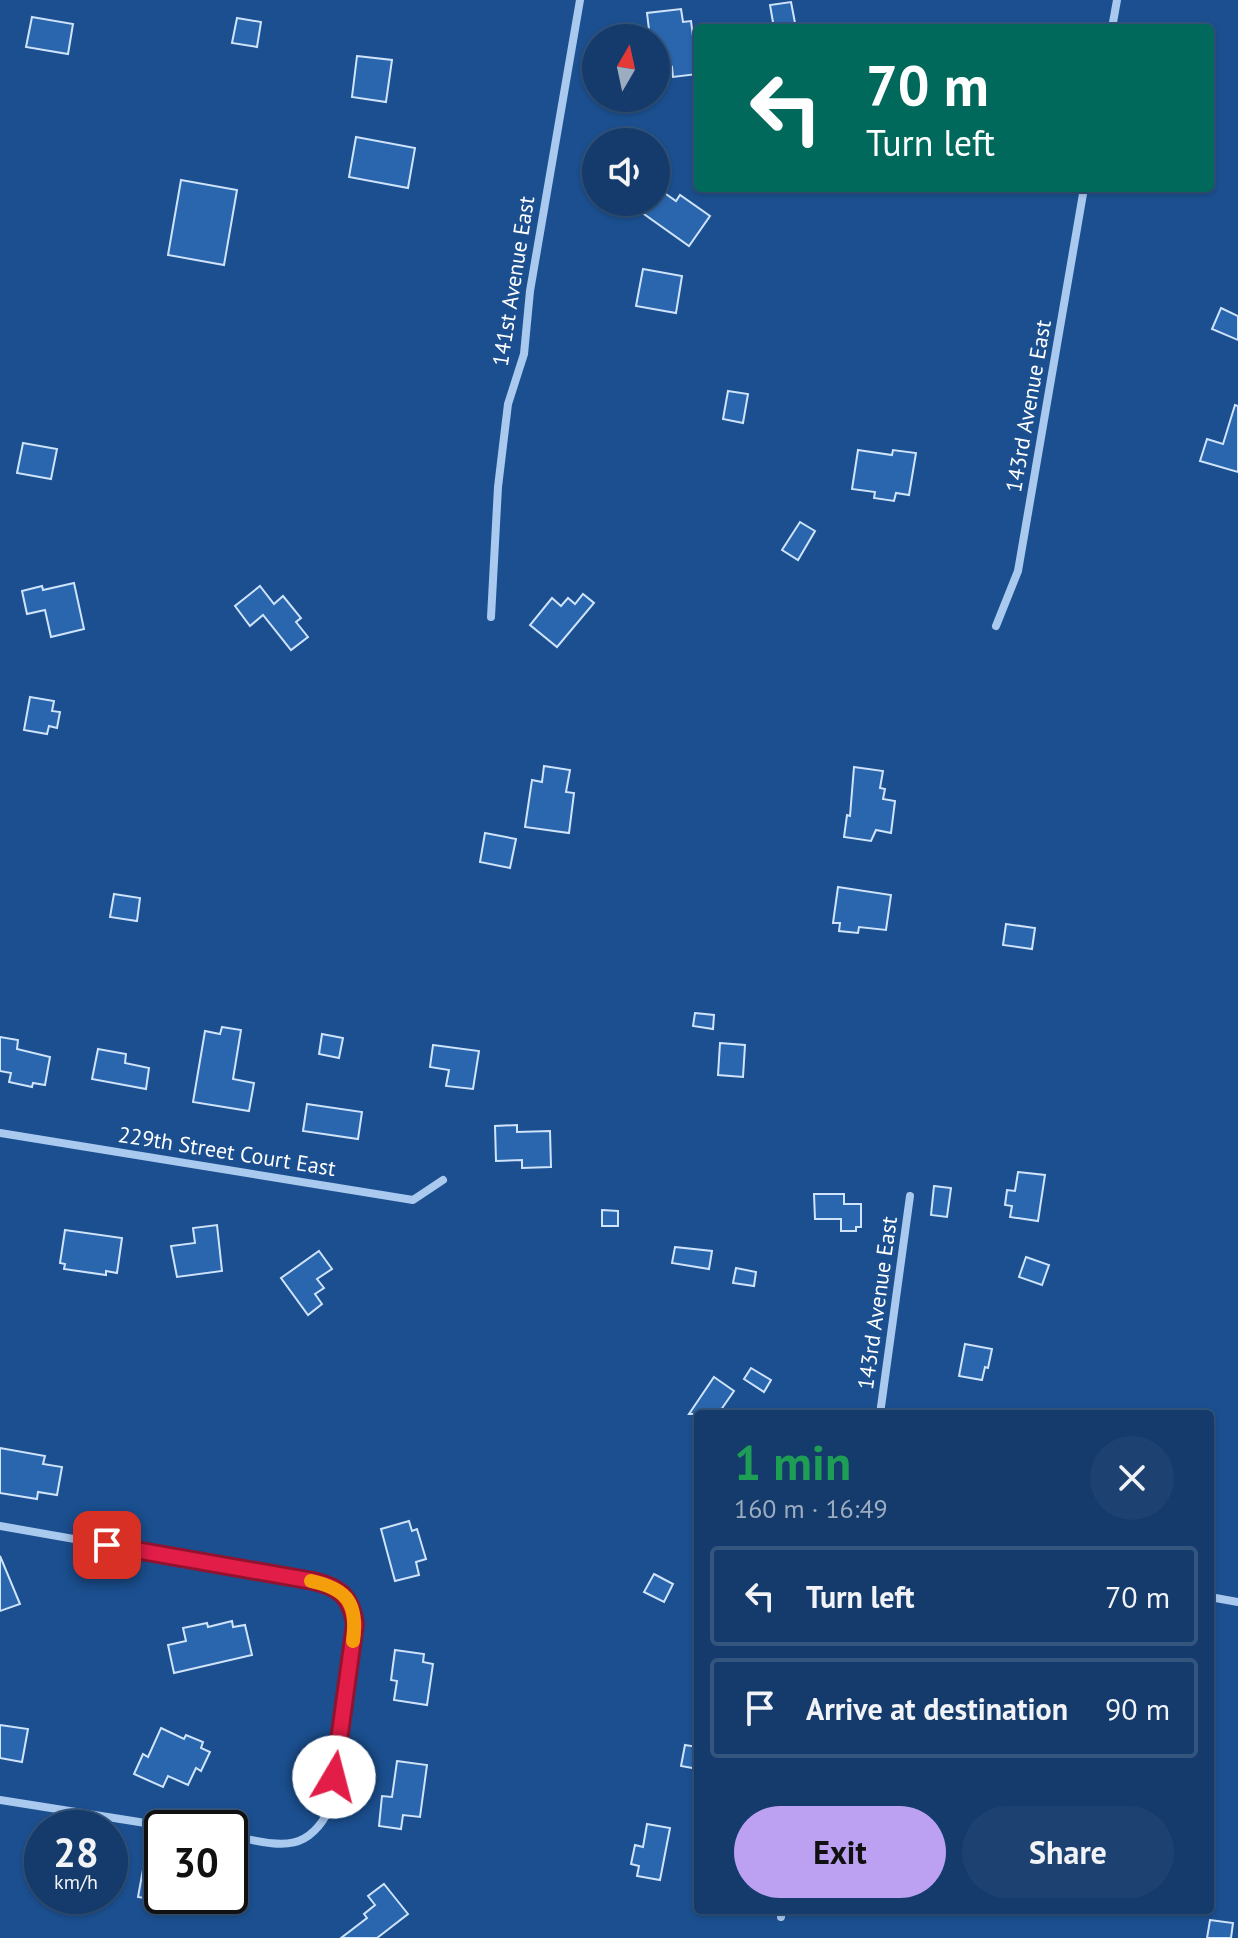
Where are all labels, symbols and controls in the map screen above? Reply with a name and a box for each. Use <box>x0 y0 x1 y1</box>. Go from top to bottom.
north arrow <box>582 24 670 112</box>
map controls <box>582 24 670 216</box>
text: 70 m <box>866 49 989 121</box>
icon: left <box>734 56 838 160</box>
text: Turn left <box>866 119 995 166</box>
button: sound <box>582 128 670 216</box>
street label: 141st Avenue East <box>486 193 540 368</box>
street label: 143rd Avenue East <box>999 317 1057 494</box>
street label: 229th Street Court East <box>116 1120 338 1182</box>
street label: 143rd Avenue East <box>851 1214 903 1391</box>
text: 1 min <box>734 1431 851 1493</box>
button: close <box>1090 1436 1174 1520</box>
text: 160 m · 16:49 <box>734 1492 888 1525</box>
pin <box>73 1511 141 1579</box>
icon: arrive <box>85 1523 129 1567</box>
icon: left <box>738 1574 782 1618</box>
text: Turn left <box>806 1577 914 1616</box>
text: 70 m <box>1105 1577 1170 1616</box>
icon: arrive <box>738 1686 782 1730</box>
text: Arrive at destination <box>806 1689 1068 1728</box>
text: 90 m <box>1105 1689 1170 1728</box>
position arrow <box>292 1735 376 1819</box>
button: Exit <box>734 1806 946 1898</box>
button: Share <box>962 1806 1174 1898</box>
speed limit sign: 30 <box>144 1810 248 1914</box>
text: 28 <box>53 1826 99 1878</box>
text: km/h <box>54 1869 98 1895</box>

